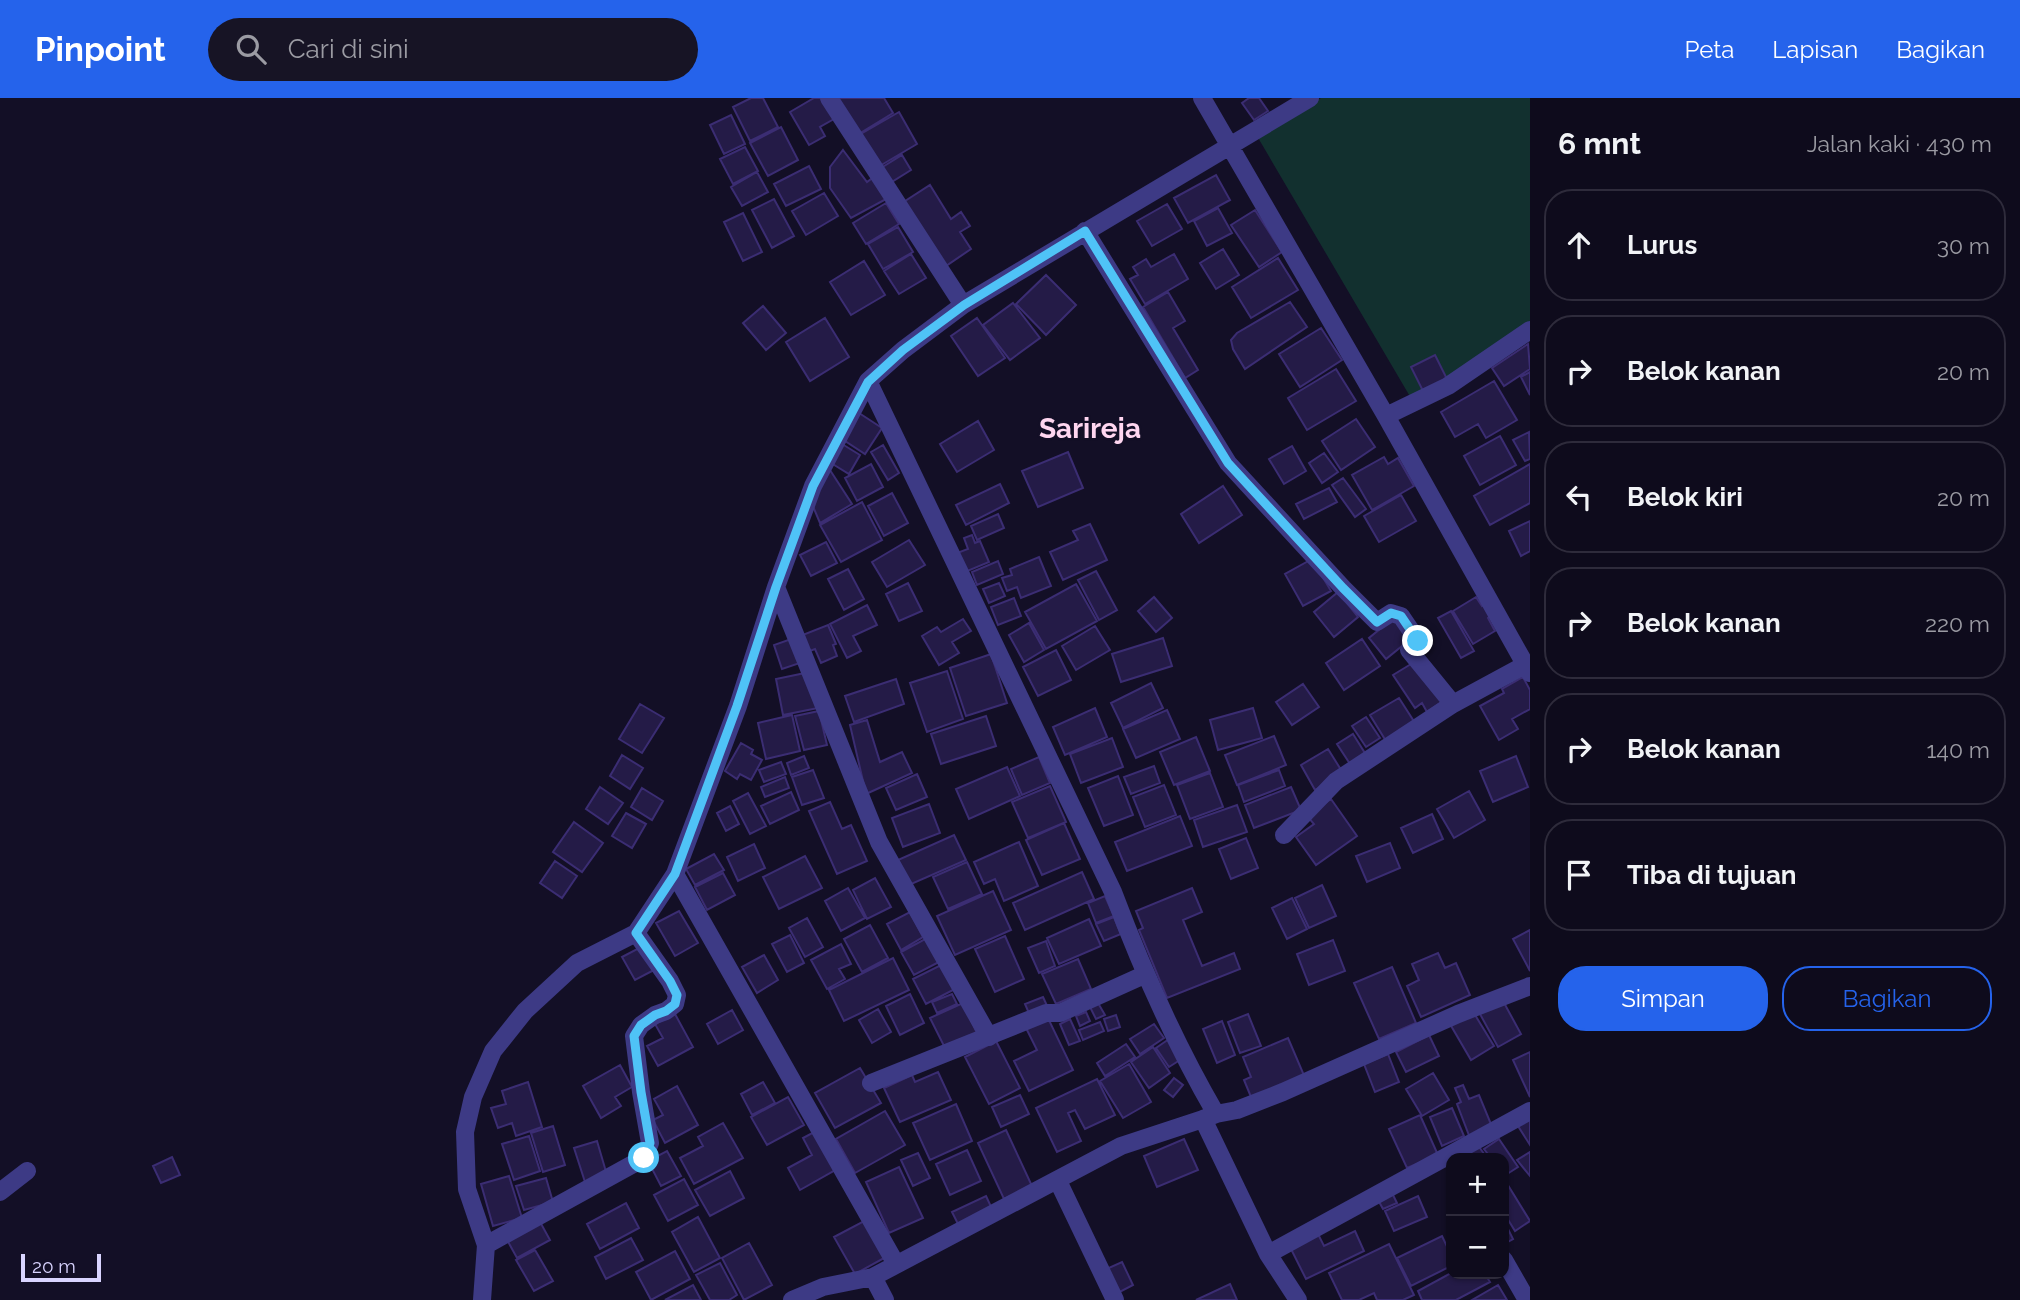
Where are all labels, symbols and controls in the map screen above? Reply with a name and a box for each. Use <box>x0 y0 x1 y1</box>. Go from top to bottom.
search box <box>208 18 698 81</box>
text: Pinpoint <box>35 30 166 69</box>
icon: search <box>232 30 270 68</box>
text: Cari di sini <box>288 34 409 64</box>
text: Peta <box>1685 35 1734 64</box>
text: Lapisan <box>1772 35 1858 64</box>
text: Bagikan <box>1896 35 1985 64</box>
text: 6 mnt <box>1558 126 1641 161</box>
text: Jalan kaki · 430 m <box>1807 130 1992 157</box>
icon: ahead <box>1560 226 1598 264</box>
text: Lurus <box>1627 230 1697 260</box>
text: 30 m <box>1937 232 1990 259</box>
icon: right <box>1560 352 1598 390</box>
text: Belok kanan <box>1627 356 1781 386</box>
text: 20 m <box>1937 358 1990 385</box>
district label: Sarireja <box>1039 412 1141 445</box>
icon: left <box>1560 478 1598 516</box>
text: Belok kiri <box>1627 482 1743 512</box>
text: 20 m <box>1937 484 1990 511</box>
icon: right <box>1560 604 1598 642</box>
text: Belok kanan <box>1627 608 1781 638</box>
text: 220 m <box>1925 610 1990 637</box>
route end <box>1402 625 1433 656</box>
icon: right <box>1560 730 1598 768</box>
text: Belok kanan <box>1627 734 1781 764</box>
text: 140 m <box>1927 736 1990 763</box>
icon: arrive <box>1560 856 1598 894</box>
text: Tiba di tujuan <box>1627 860 1797 890</box>
button: Simpan <box>1558 966 1768 1031</box>
button: Bagikan <box>1782 966 1992 1031</box>
route start <box>628 1142 659 1173</box>
map controls <box>1446 1153 1509 1279</box>
button: + <box>1446 1153 1509 1216</box>
button: − <box>1446 1216 1509 1279</box>
scale bar <box>21 1251 102 1283</box>
text: 20 m <box>32 1255 76 1277</box>

